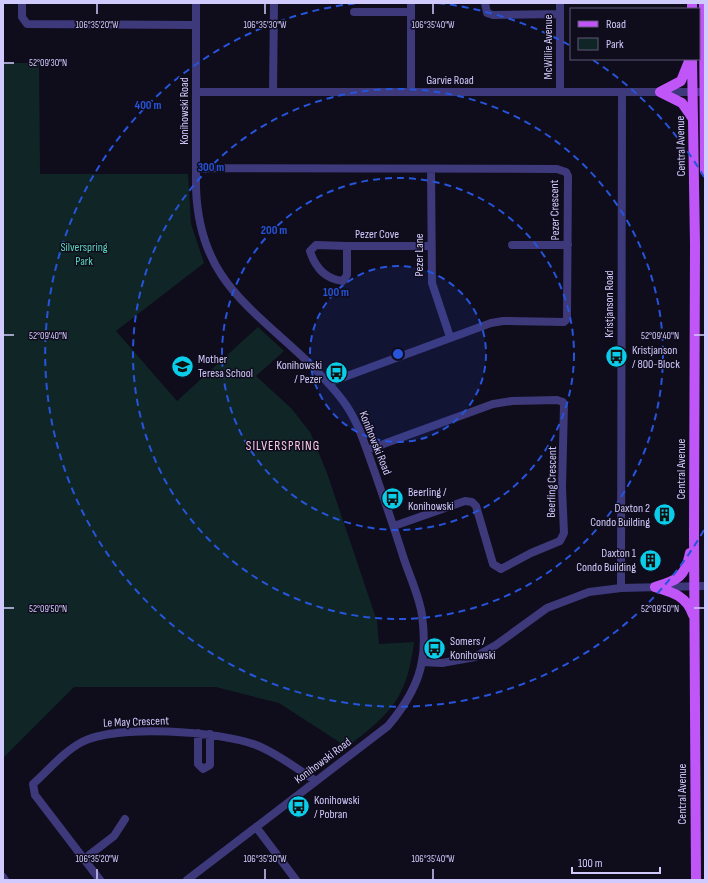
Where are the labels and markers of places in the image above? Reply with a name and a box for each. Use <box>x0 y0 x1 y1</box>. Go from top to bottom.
place label: Kristjanson / 800-Block <box>632 343 680 372</box>
bus stop icon: Kristjanson / 800-Block <box>603 344 629 370</box>
centre of rings <box>391 347 405 361</box>
place label: Mother Teresa School <box>198 352 253 381</box>
school or university icon: Mother Teresa School <box>170 353 196 379</box>
place label: Konihowski / Pezer <box>277 358 323 387</box>
bus stop icon: Konihowski / Pezer <box>324 359 350 385</box>
place label: Beerling / Konihowski <box>408 485 454 514</box>
bus stop icon: Beerling / Konihowski <box>379 486 405 512</box>
place label: Daxton 2 Condo Building <box>590 501 650 530</box>
building icon: Daxton 2 Condo Building <box>652 502 678 528</box>
place label: Daxton 1 Condo Building <box>576 546 637 575</box>
building icon: Daxton 1 Condo Building <box>638 547 664 573</box>
place label: Somers / Konihowski <box>450 634 496 663</box>
bus stop icon: Somers / Konihowski <box>421 635 447 661</box>
place label: Konihowski / Pobran <box>314 793 360 822</box>
bus stop icon: Konihowski / Pobran <box>285 794 311 820</box>

